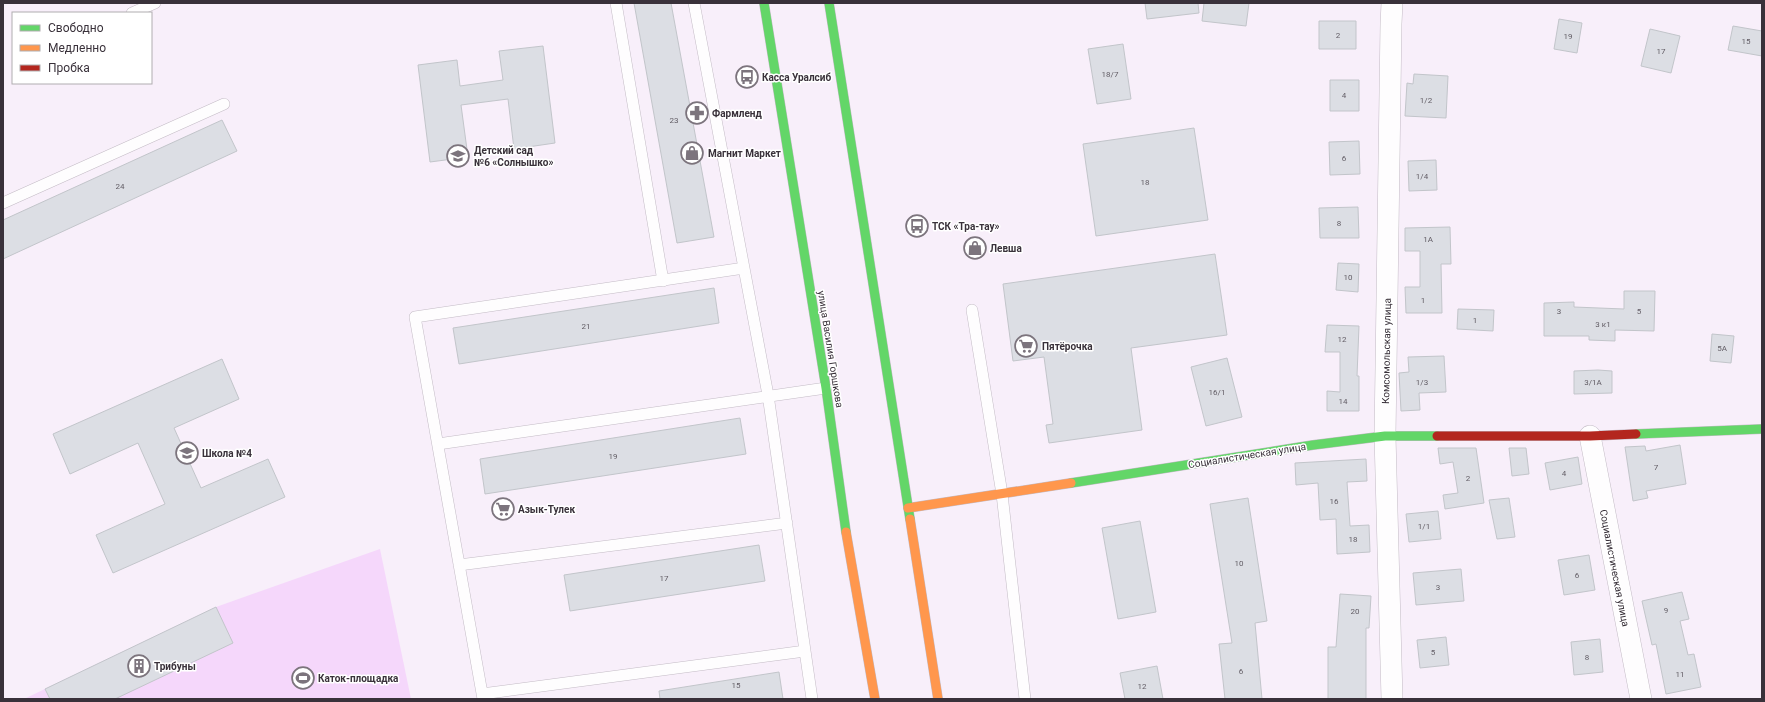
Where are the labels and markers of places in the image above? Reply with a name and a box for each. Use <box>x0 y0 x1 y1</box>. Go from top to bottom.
bus stop icon: Касса Уралсиб <box>734 64 760 90</box>
place label: Касса Уралсиб <box>762 72 831 83</box>
pharmacy icon: Фармленд <box>684 100 710 126</box>
place label: Фармленд <box>712 108 762 119</box>
shop icon: Магнит Маркет <box>679 140 705 166</box>
school or university icon: Детский сад №6 «Солнышко» <box>445 143 471 169</box>
place label: Детский сад №6 «Солнышко» <box>474 145 553 168</box>
place label: Магнит Маркет <box>708 148 781 159</box>
bus stop icon: ТСК «Тра-тау» <box>904 213 930 239</box>
place label: ТСК «Тра-тау» <box>932 221 1000 232</box>
shop icon: Левша <box>962 235 988 261</box>
place label: Левша <box>990 243 1022 254</box>
supermarket icon: Пятёрочка <box>1013 333 1039 359</box>
place label: Пятёрочка <box>1042 341 1093 352</box>
school or university icon: Школа №4 <box>174 440 200 466</box>
place label: Школа №4 <box>202 448 252 459</box>
supermarket icon: Азык-Тулек <box>490 496 516 522</box>
place label: Азык-Тулек <box>518 504 575 515</box>
building icon: Трибуны <box>126 653 152 679</box>
place label: Трибуны <box>154 661 196 672</box>
sports icon: Каток-площадка <box>290 665 316 691</box>
place label: Каток-площадка <box>318 673 399 684</box>

